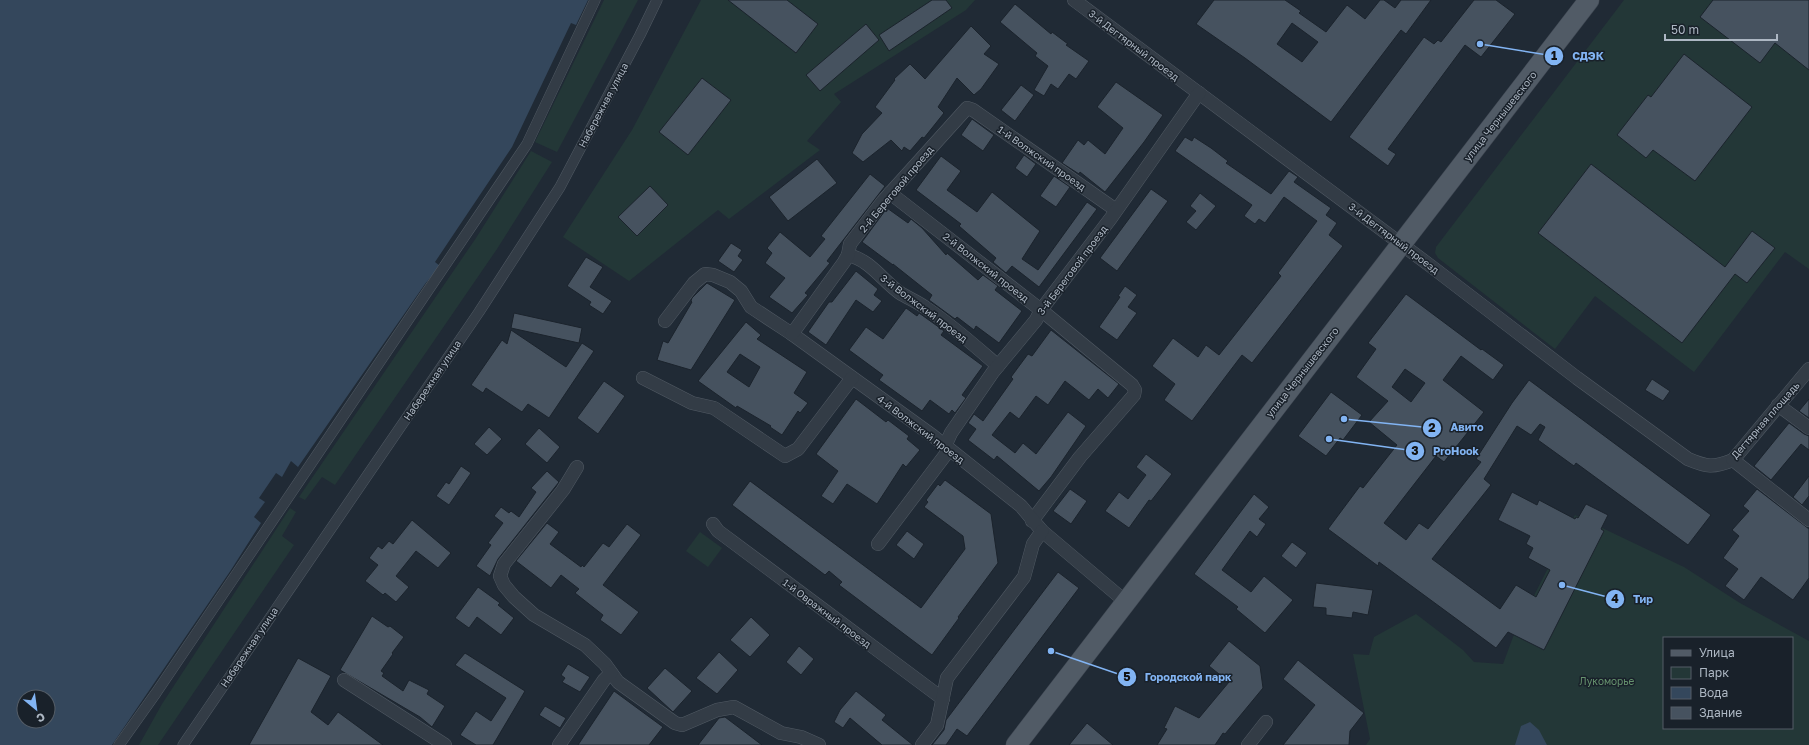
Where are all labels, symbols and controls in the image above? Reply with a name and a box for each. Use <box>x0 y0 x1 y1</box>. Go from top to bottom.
street label: 3-й Дегтярный проезд <box>1086 7 1182 83</box>
scale bar <box>1665 16 1777 42</box>
text: 50 m <box>1671 22 1699 37</box>
callout: СДЭК <box>1544 45 1611 68</box>
text: 1 <box>1551 48 1557 63</box>
text: СДЭК <box>1572 49 1604 62</box>
street label: Набережная улица <box>576 61 630 149</box>
street label: улица Чернышевского <box>1461 69 1539 163</box>
street label: 1-й Волжский проезд <box>996 123 1088 193</box>
street label: 2-й Береговой проезд <box>856 144 936 234</box>
street label: 3-й Дегтярный проезд <box>1346 200 1442 276</box>
street label: 3-й Береговой проезд <box>1035 223 1109 317</box>
street label: 2-й Волжский проезд <box>941 230 1031 304</box>
street label: 3-й Волжский проезд <box>878 271 970 345</box>
street label: улица Чернышевского <box>1263 325 1341 419</box>
street label: Набережная улица <box>401 338 463 422</box>
street label: Дегтярная площадь <box>1728 379 1802 461</box>
street label: 4-й Волжский проезд <box>875 392 967 466</box>
callout: Авито <box>1422 416 1491 439</box>
text: 2 <box>1428 420 1436 435</box>
text: Авито <box>1450 420 1484 433</box>
callout: ProHook <box>1405 440 1487 463</box>
text: 3 <box>1411 443 1419 458</box>
text: ProHook <box>1433 444 1480 457</box>
street label: 1-й Овражный проезд <box>781 576 873 650</box>
callout: Тир <box>1605 587 1661 610</box>
text: 4 <box>1611 591 1619 606</box>
text: Тир <box>1633 592 1653 605</box>
street label: Набережная улица <box>218 605 280 689</box>
legend <box>1663 637 1793 729</box>
text: Улица <box>1699 645 1735 660</box>
callout: Городской парк <box>1117 665 1240 688</box>
text: Парк <box>1699 665 1729 680</box>
text: 5 <box>1123 669 1131 684</box>
text: Городской парк <box>1145 670 1232 683</box>
park label: Лукоморье <box>1580 675 1635 687</box>
text: Вода <box>1699 685 1728 700</box>
north arrow <box>16 689 56 729</box>
text: Здание <box>1699 705 1742 720</box>
text: С <box>34 711 48 726</box>

